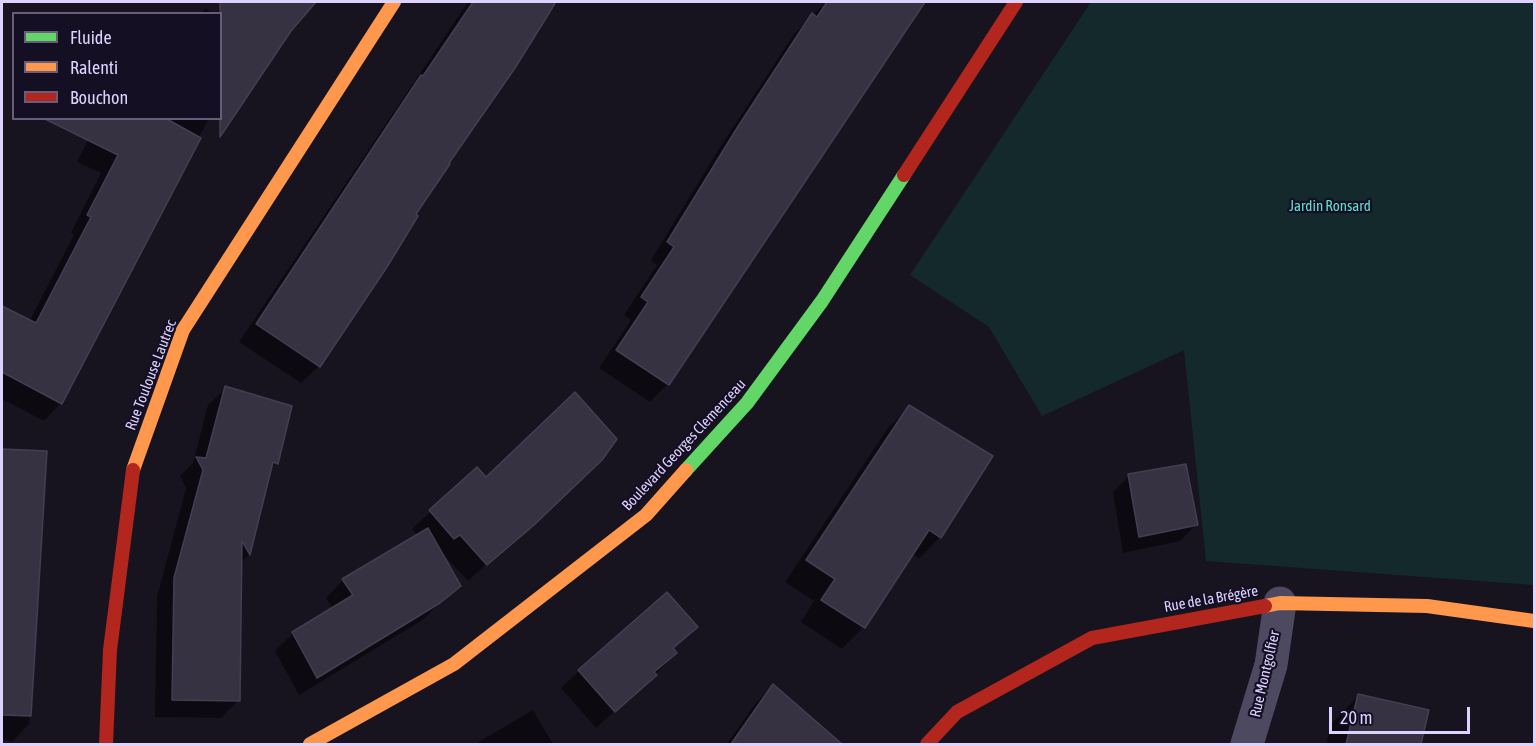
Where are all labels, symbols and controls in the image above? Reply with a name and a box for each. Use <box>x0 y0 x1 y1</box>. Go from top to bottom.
legend <box>12 12 222 120</box>
text: Fluide <box>70 27 112 48</box>
text: Ralenti <box>70 57 118 78</box>
text: Bouchon <box>70 87 128 108</box>
park label: Jardin Ronsard <box>1289 197 1371 215</box>
street label: Rue Toulouse Lautrec <box>122 317 180 433</box>
street label: Boulevard Georges Clemenceau <box>618 375 750 515</box>
street label: Rue de la Brégère <box>1163 582 1259 616</box>
street label: Rue Montgolfier <box>1246 629 1284 719</box>
scale bar <box>1332 695 1473 733</box>
text: 20 m <box>1340 707 1372 728</box>

